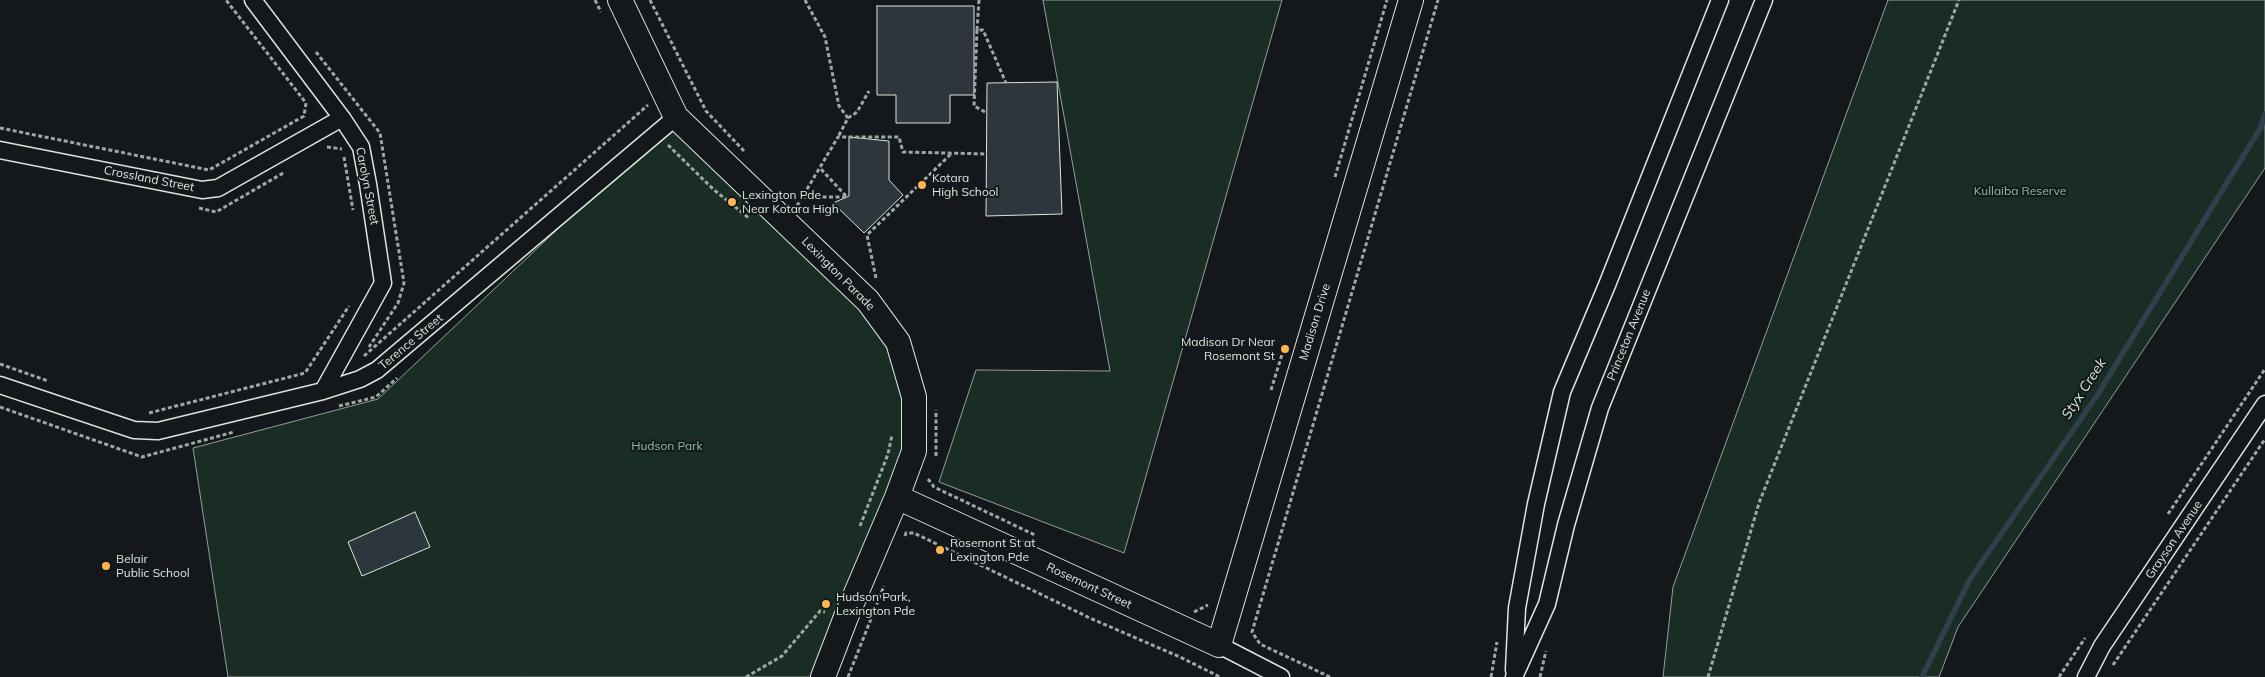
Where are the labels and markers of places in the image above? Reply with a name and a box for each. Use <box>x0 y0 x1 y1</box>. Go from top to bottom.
place label: Kotara High School <box>932 171 998 199</box>
marker: Kotara High School <box>916 179 928 191</box>
place label: Lexington Pde Near Kotara High <box>742 188 839 216</box>
marker: Lexington Pde Near Kotara High <box>726 196 738 208</box>
place label: Madison Dr Near Rosemont St <box>1181 335 1275 363</box>
marker: Madison Dr Near Rosemont St <box>1279 343 1291 355</box>
place label: Rosemont St at Lexington Pde <box>950 536 1035 564</box>
marker: Rosemont St at Lexington Pde <box>934 544 946 556</box>
place label: Belair Public School <box>116 552 190 580</box>
marker: Belair Public School <box>100 560 112 572</box>
place label: Hudson Park, Lexington Pde <box>836 590 915 618</box>
marker: Hudson Park, Lexington Pde <box>820 598 832 610</box>

